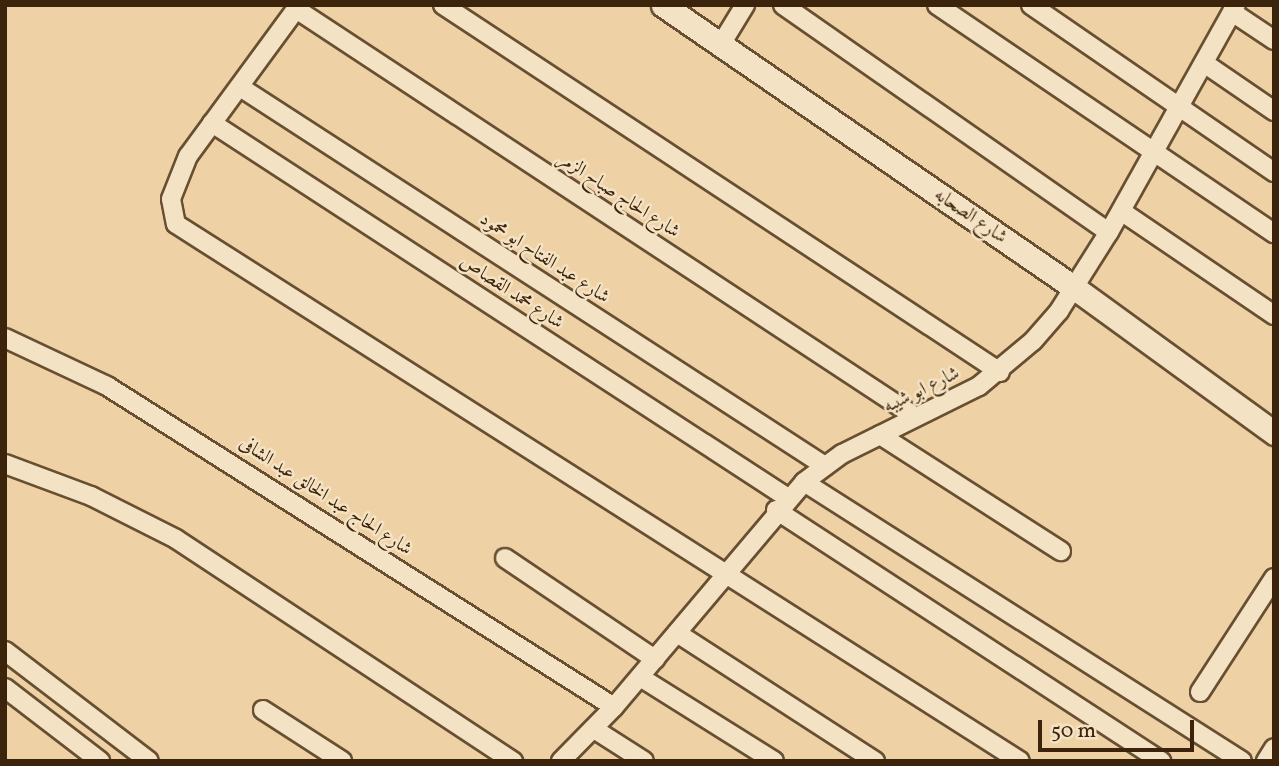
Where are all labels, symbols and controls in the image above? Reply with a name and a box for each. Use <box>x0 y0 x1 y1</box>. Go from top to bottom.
street label: شارع الحاج صباح الزمر <box>552 148 684 244</box>
street label: شارع الصحابه <box>929 184 1011 250</box>
street label: شارع عبد الفتاح ابو محمود <box>475 209 613 309</box>
street label: شارع محمد القصاص <box>455 251 567 335</box>
street label: شارع ابو شيبه <box>880 363 964 419</box>
street label: شارع الحاج عبد الخالق عبد الشافى <box>234 432 416 562</box>
scale bar <box>1041 706 1197 750</box>
text: 50 m <box>1051 717 1096 746</box>

